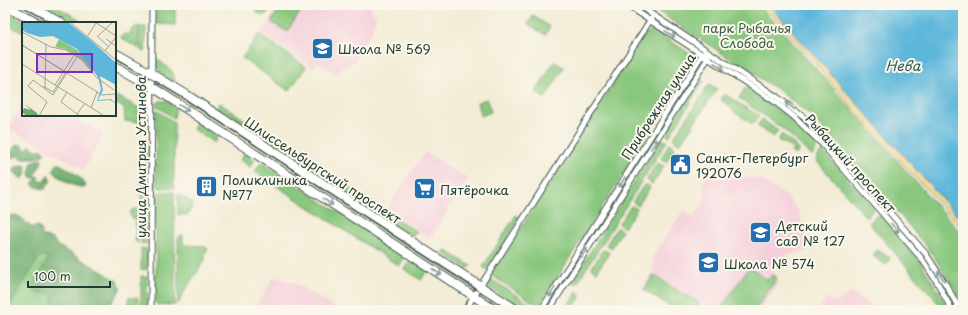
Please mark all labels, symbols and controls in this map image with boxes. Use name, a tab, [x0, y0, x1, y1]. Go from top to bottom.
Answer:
park label: парк Рыбачья Слобода	[703, 18, 791, 52]
inset map	[22, 22, 116, 116]
one-way arrow	[664, 30, 675, 38]
school or university icon: Школа № 569	[309, 35, 335, 61]
place label: Школа № 569	[338, 39, 431, 58]
street label: Прибрежная улица	[616, 48, 700, 163]
water label: Нева	[886, 55, 922, 76]
one-way arrow	[713, 62, 725, 70]
street label: улица Дмитрия Устинова	[131, 75, 150, 238]
one-way arrow	[784, 102, 795, 110]
one-way arrow	[178, 104, 190, 112]
street label: Рыбацкий проспект	[801, 109, 901, 217]
street label: Шлиссельбургский проспект	[241, 112, 406, 228]
one-way arrow	[650, 138, 658, 149]
place label: Санкт-Петербург 192076	[696, 148, 808, 182]
public building icon: Санкт-Петербург 192076	[667, 151, 693, 177]
place label: Поликлиника №77	[222, 170, 308, 204]
building icon: Поликлиника №77	[193, 173, 219, 199]
supermarket icon: Пятёрочка	[411, 176, 437, 202]
one-way arrow	[617, 176, 625, 188]
place label: Пятёрочка	[440, 180, 510, 199]
one-way arrow	[322, 198, 334, 206]
place label: Детский сад № 127	[775, 216, 845, 250]
school or university icon: Детский сад № 127	[747, 219, 773, 245]
one-way arrow	[890, 223, 899, 233]
one-way arrow	[581, 247, 589, 259]
school or university icon: Школа № 574	[695, 250, 721, 276]
place label: Школа № 574	[724, 254, 815, 273]
scale bar	[28, 263, 110, 289]
text: 100 m	[34, 267, 71, 285]
one-way arrow	[431, 268, 442, 276]
one-way arrow	[936, 270, 944, 282]
one-way arrow	[548, 286, 556, 297]

